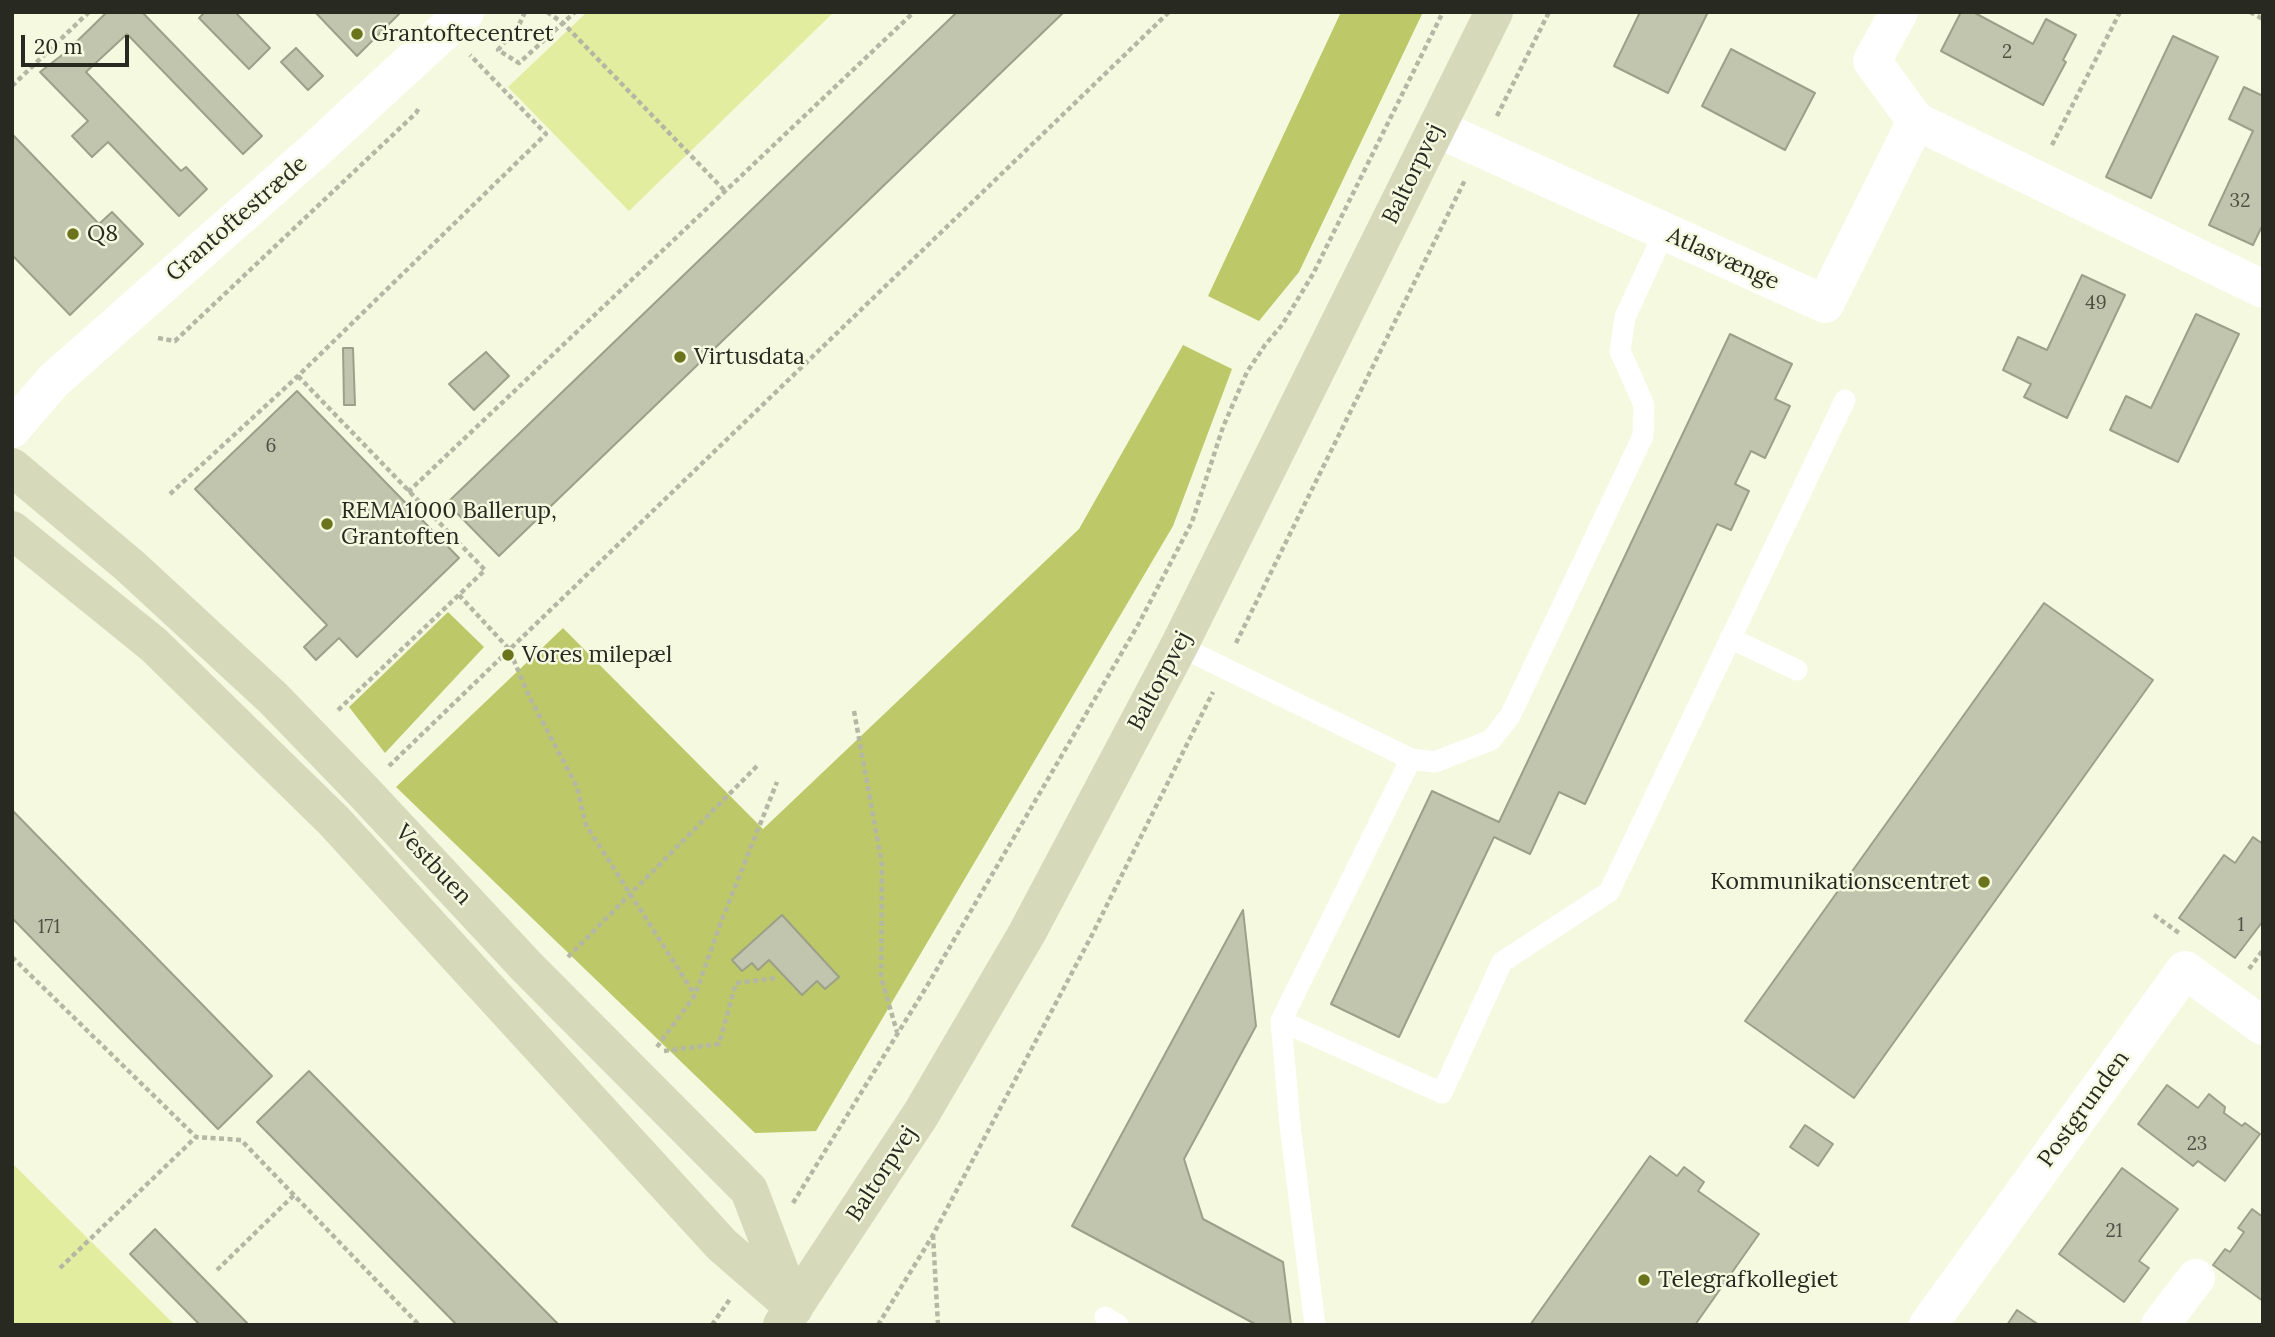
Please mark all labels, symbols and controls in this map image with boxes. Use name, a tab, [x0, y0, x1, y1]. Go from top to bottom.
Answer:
place label: Grantoftecentret	[371, 20, 554, 48]
scale bar	[24, 21, 133, 65]
marker: Grantoftecentret	[349, 26, 365, 42]
text: 20 m	[34, 33, 83, 60]
house number: 2	[2002, 42, 2012, 64]
street label: Baltorpvej	[1377, 119, 1449, 229]
street label: Grantoftestræde	[161, 150, 313, 288]
house number: 32	[2230, 191, 2250, 213]
place label: Q8	[87, 220, 118, 248]
street label: Atlasvænge	[1662, 222, 1784, 296]
marker: Q8	[65, 226, 81, 242]
house number: 49	[2085, 293, 2107, 315]
place label: Virtusdata	[694, 343, 805, 371]
marker: Virtusdata	[672, 349, 688, 365]
house number: 6	[266, 436, 276, 458]
place label: REMA1000 Ballerup, Grantoften	[341, 497, 557, 551]
marker: REMA1000 Ballerup, Grantoften	[319, 516, 335, 532]
street label: Baltorpvej	[1122, 627, 1198, 735]
place label: Vores milepæl	[522, 641, 672, 669]
marker: Vores milepæl	[500, 647, 516, 663]
street label: Vestbuen	[389, 819, 477, 911]
place label: Kommunikationscentret	[1710, 868, 1970, 896]
marker: Kommunikationscentret	[1976, 874, 1992, 890]
house number: 1	[2238, 915, 2244, 937]
house number: 171	[38, 917, 60, 939]
street label: Postgrunden	[2032, 1045, 2136, 1173]
street label: Baltorpvej	[841, 1121, 923, 1227]
house number: 23	[2187, 1134, 2207, 1156]
house number: 21	[2105, 1221, 2123, 1243]
place label: Telegrafkollegiet	[1658, 1266, 1838, 1294]
marker: Telegrafkollegiet	[1636, 1272, 1652, 1288]

